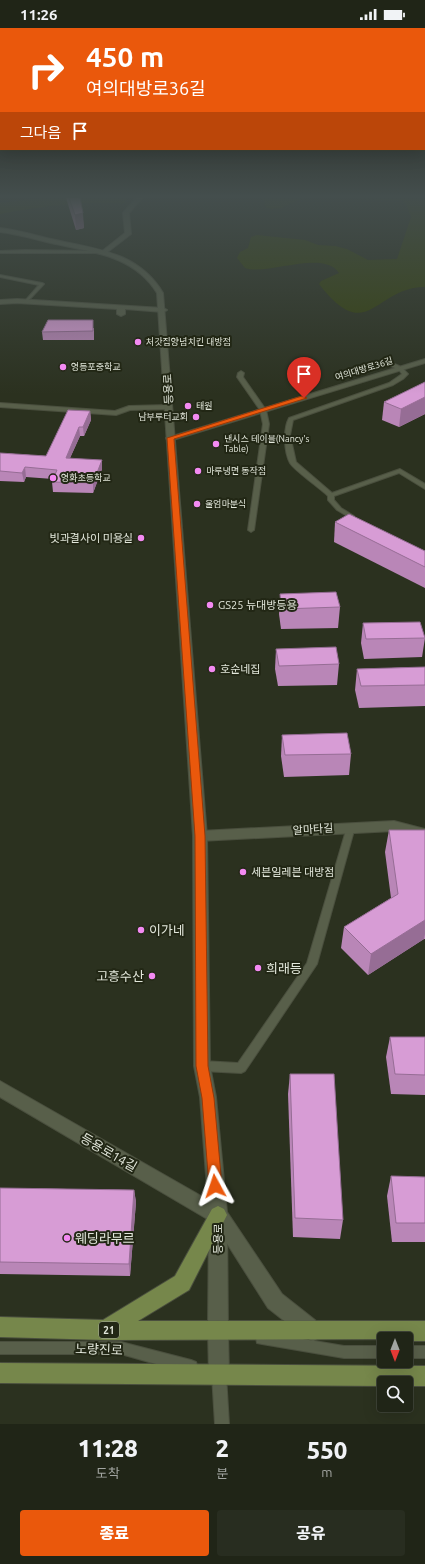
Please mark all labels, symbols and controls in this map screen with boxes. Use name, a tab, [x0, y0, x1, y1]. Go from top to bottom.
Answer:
text: 11:26	[20, 6, 58, 23]
text: 450 m	[86, 41, 164, 72]
icon: right	[20, 44, 72, 96]
text: 여의대방로36길	[86, 78, 206, 98]
icon: arrive	[69, 120, 91, 142]
text: 그다음	[20, 124, 61, 141]
marker: 처갓집양념치킨 대방점	[133, 337, 143, 347]
place label: 처갓집양념치킨 대방점	[146, 337, 231, 347]
street label: 여의대방로36길	[334, 355, 394, 383]
pin	[287, 357, 321, 398]
place label: 영등포중학교	[71, 361, 121, 372]
marker: 영등포중학교	[58, 362, 68, 372]
icon: arrive	[293, 363, 315, 385]
street label: 등용로	[161, 374, 175, 404]
marker: 태원	[183, 401, 193, 411]
place label: 태원	[196, 401, 213, 411]
place label: 남부루터교회	[138, 412, 188, 422]
marker: 남부루터교회	[191, 412, 201, 422]
place label: 낸시스 테이블(Nancy's Table)	[224, 434, 310, 454]
marker: 낸시스 테이블(Nancy's Table)	[211, 439, 221, 449]
marker: 마루냉면 동작점	[193, 466, 203, 476]
place label: 마루냉면 동작점	[206, 466, 266, 476]
place label: 영화초등학교	[61, 472, 111, 483]
marker: 영화초등학교	[48, 473, 58, 483]
marker: 울엄마분식	[192, 499, 202, 509]
place label: 울엄마분식	[205, 499, 246, 509]
place label: 빗과결사이 미용실	[50, 532, 133, 544]
marker: 빗과결사이 미용실	[136, 533, 146, 543]
place label: GS25 뉴대방등용	[218, 599, 297, 611]
marker: GS25 뉴대방등용	[205, 600, 215, 610]
place label: 호순네집	[220, 663, 260, 675]
marker: 호순네집	[207, 664, 217, 674]
street label: 알마타길	[292, 822, 334, 836]
place label: 세븐일레븐 대방점	[251, 866, 334, 878]
marker: 세븐일레븐 대방점	[238, 867, 248, 877]
place label: 이가네	[149, 923, 185, 937]
marker: 이가네	[136, 925, 146, 935]
place label: 희래등	[266, 961, 302, 975]
marker: 희래등	[253, 963, 263, 973]
place label: 고흥수산	[96, 969, 144, 983]
marker: 고흥수산	[147, 971, 157, 981]
street label: 등용로14길	[78, 1130, 140, 1174]
position arrow	[194, 1165, 236, 1207]
street label: 등용로	[212, 1224, 224, 1254]
place label: 웨딩라무르	[75, 1231, 135, 1245]
marker: 웨딩라무르	[62, 1233, 72, 1243]
road number: 21	[99, 1322, 119, 1338]
north arrow	[377, 1332, 413, 1368]
map controls	[377, 1332, 413, 1412]
street label: 노량진로	[75, 1341, 123, 1357]
button: search	[377, 1376, 413, 1412]
text: 11:28	[78, 1435, 138, 1462]
text: 2	[215, 1435, 229, 1462]
text: 550	[307, 1437, 347, 1464]
text: m	[321, 1465, 333, 1479]
text: 도착	[96, 1466, 120, 1480]
text: 분	[216, 1466, 228, 1480]
button: 종료	[20, 1510, 209, 1556]
button: 공유	[217, 1510, 405, 1556]

